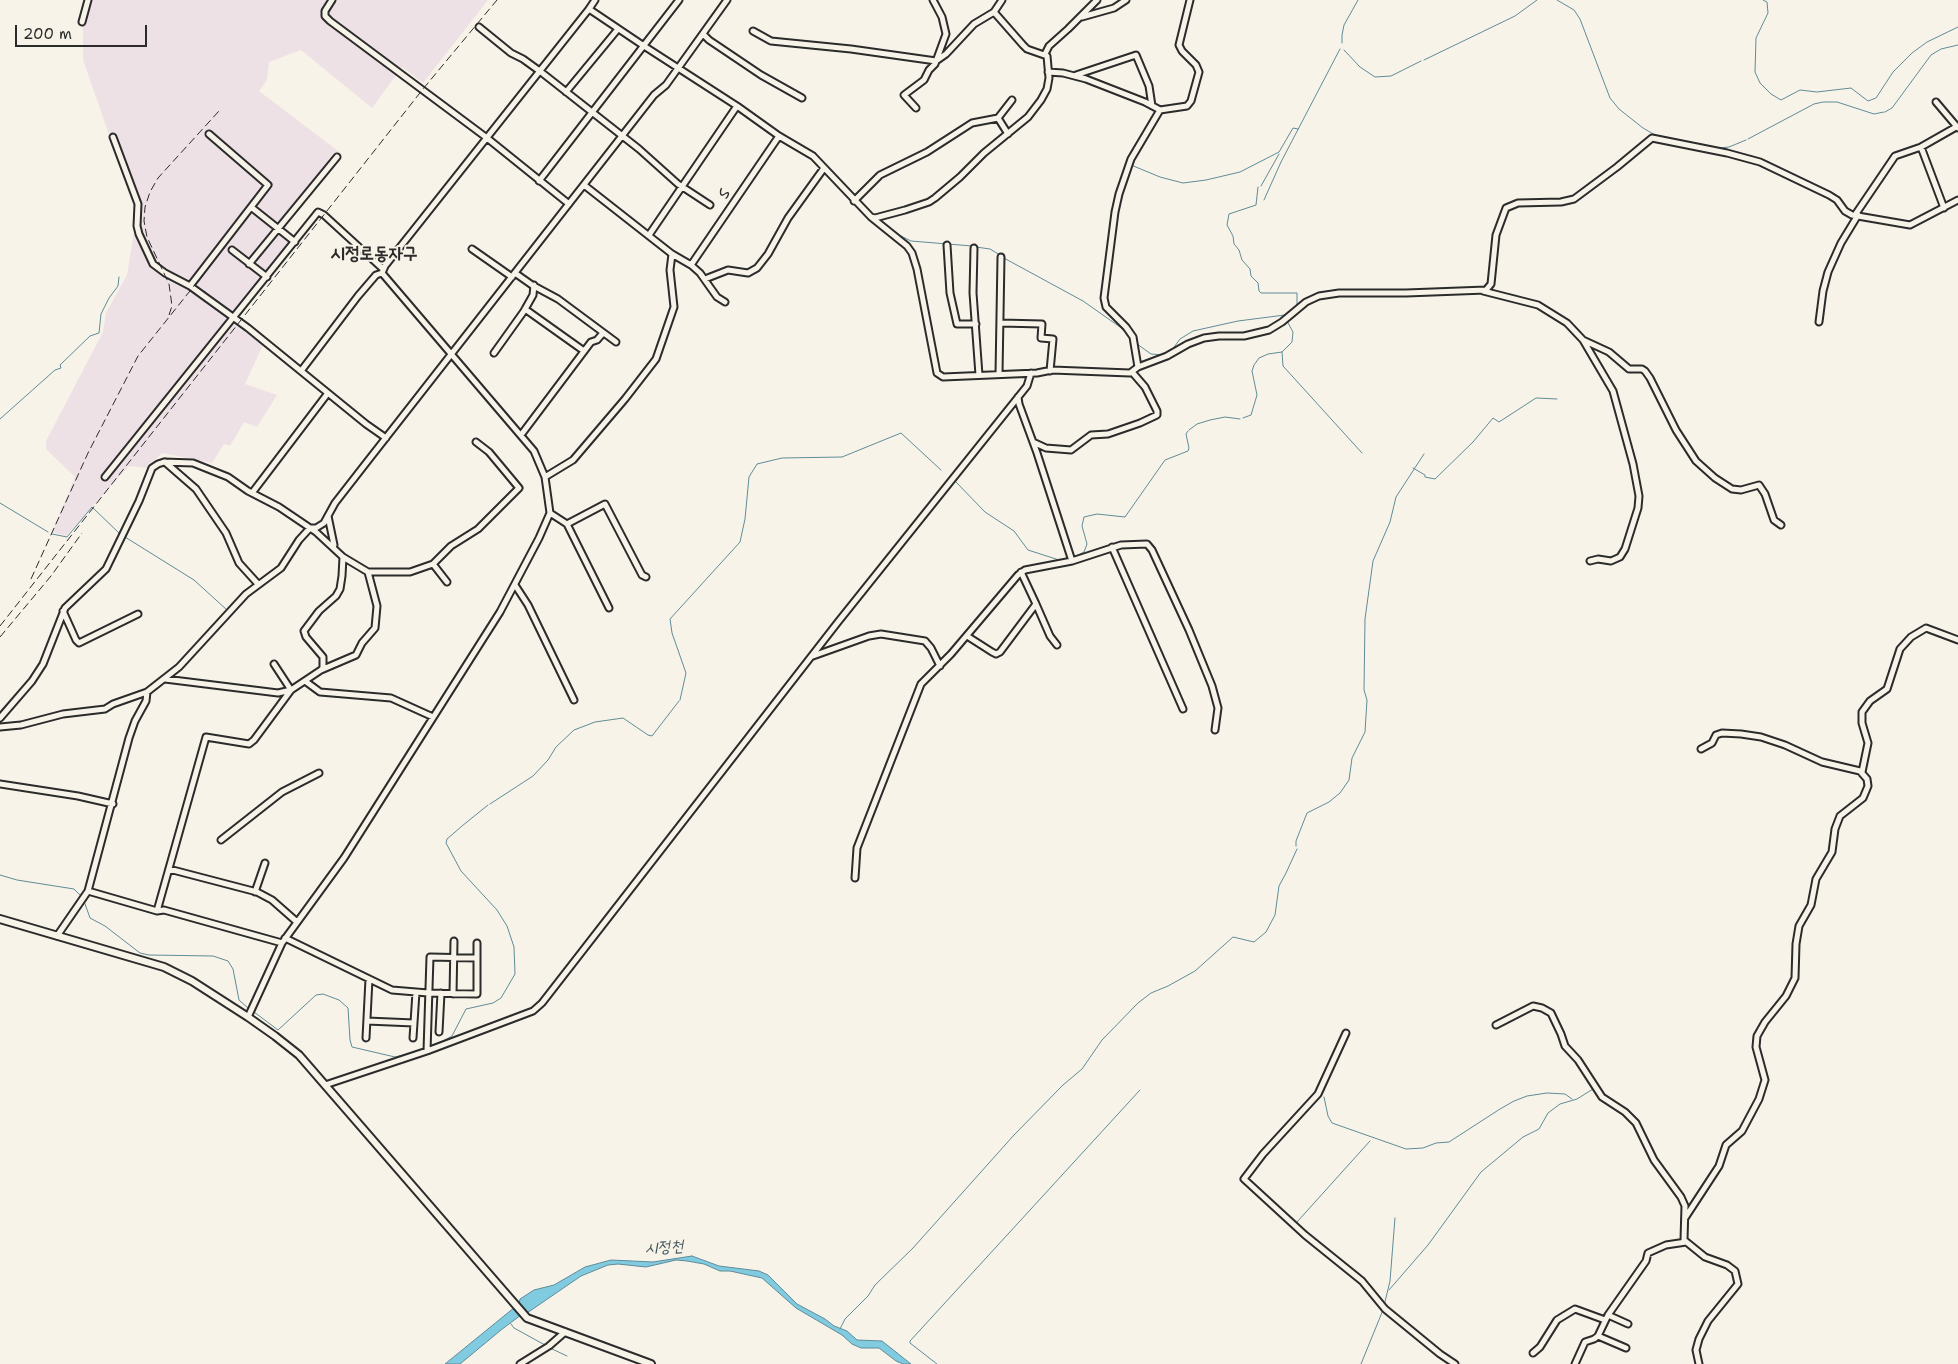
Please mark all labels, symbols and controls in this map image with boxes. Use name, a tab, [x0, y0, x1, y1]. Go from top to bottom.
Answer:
scale bar	[18, 15, 150, 47]
text: 200 m	[23, 24, 72, 44]
street label: S	[715, 186, 735, 202]
district label: 시정로동자구	[331, 243, 417, 265]
water label: 시정천	[644, 1237, 684, 1259]

